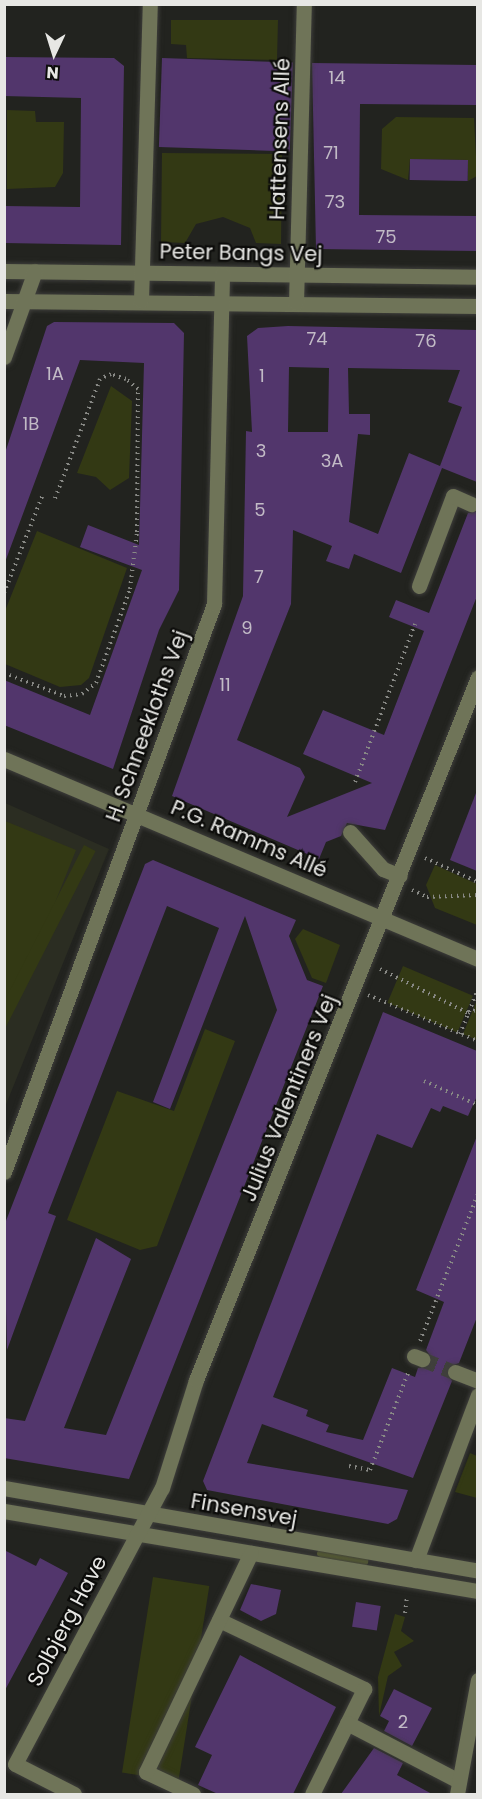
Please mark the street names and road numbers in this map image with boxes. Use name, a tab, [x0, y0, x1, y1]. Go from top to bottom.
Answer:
street label: Hattensens Allé	[265, 58, 295, 220]
street label: Peter Bangs Vej	[159, 239, 323, 267]
street label: H. Schneekloths Vej	[101, 627, 193, 825]
street label: P.G. Ramms Allé	[167, 795, 331, 883]
street label: Julius Valentiners Vej	[236, 991, 342, 1205]
street label: Finsensvej	[189, 1488, 299, 1532]
street label: Solbjerg Have	[22, 1551, 112, 1691]

